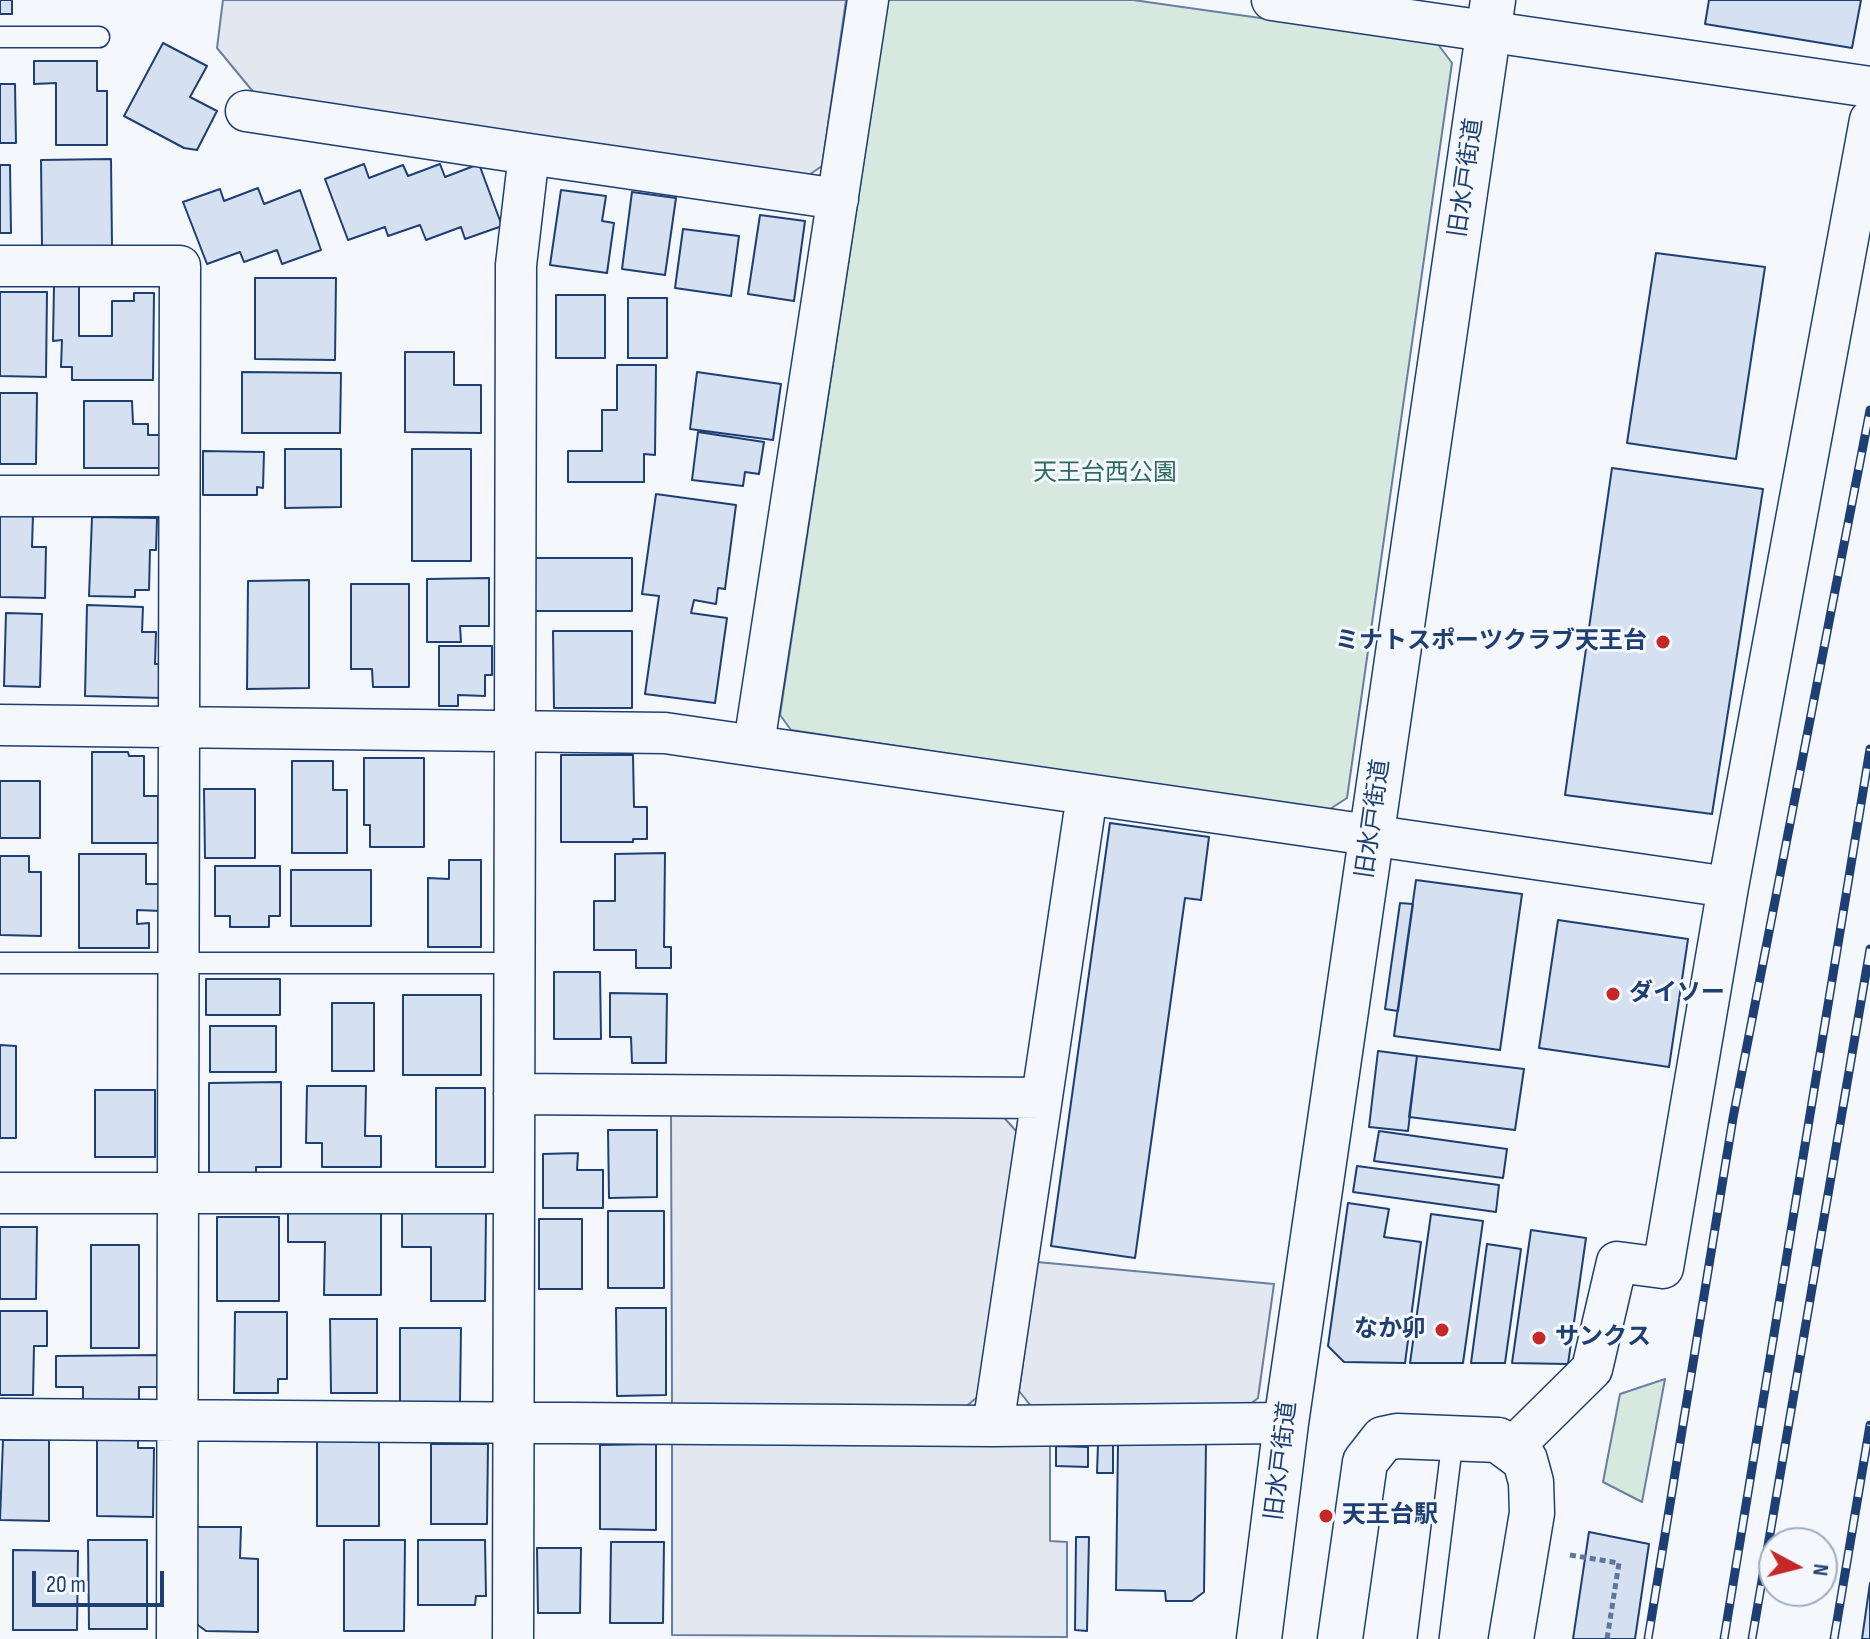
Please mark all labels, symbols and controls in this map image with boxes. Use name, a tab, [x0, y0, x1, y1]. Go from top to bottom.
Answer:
street label: 旧水戸街道	[1444, 117, 1490, 239]
park label: 天王台西公園	[1033, 460, 1177, 488]
place label: ミナトスポーツクラブ天王台	[1335, 628, 1647, 656]
marker: ミナトスポーツクラブ天王台	[1654, 633, 1672, 651]
street label: 旧水戸街道	[1351, 758, 1397, 880]
place label: ダイソー	[1629, 980, 1725, 1008]
marker: ダイソー	[1604, 985, 1622, 1003]
place label: なか卯	[1354, 1316, 1426, 1344]
marker: なか卯	[1433, 1321, 1451, 1339]
place label: サンクス	[1555, 1324, 1651, 1352]
marker: サンクス	[1530, 1329, 1548, 1347]
street label: 旧水戸街道	[1260, 1400, 1304, 1522]
place label: 天王台駅	[1342, 1502, 1438, 1530]
marker: 天王台駅	[1317, 1507, 1335, 1525]
north arrow	[1758, 1527, 1838, 1607]
scale bar	[36, 1555, 168, 1605]
text: N	[1806, 1562, 1834, 1577]
text: 20 m	[46, 1570, 86, 1599]

